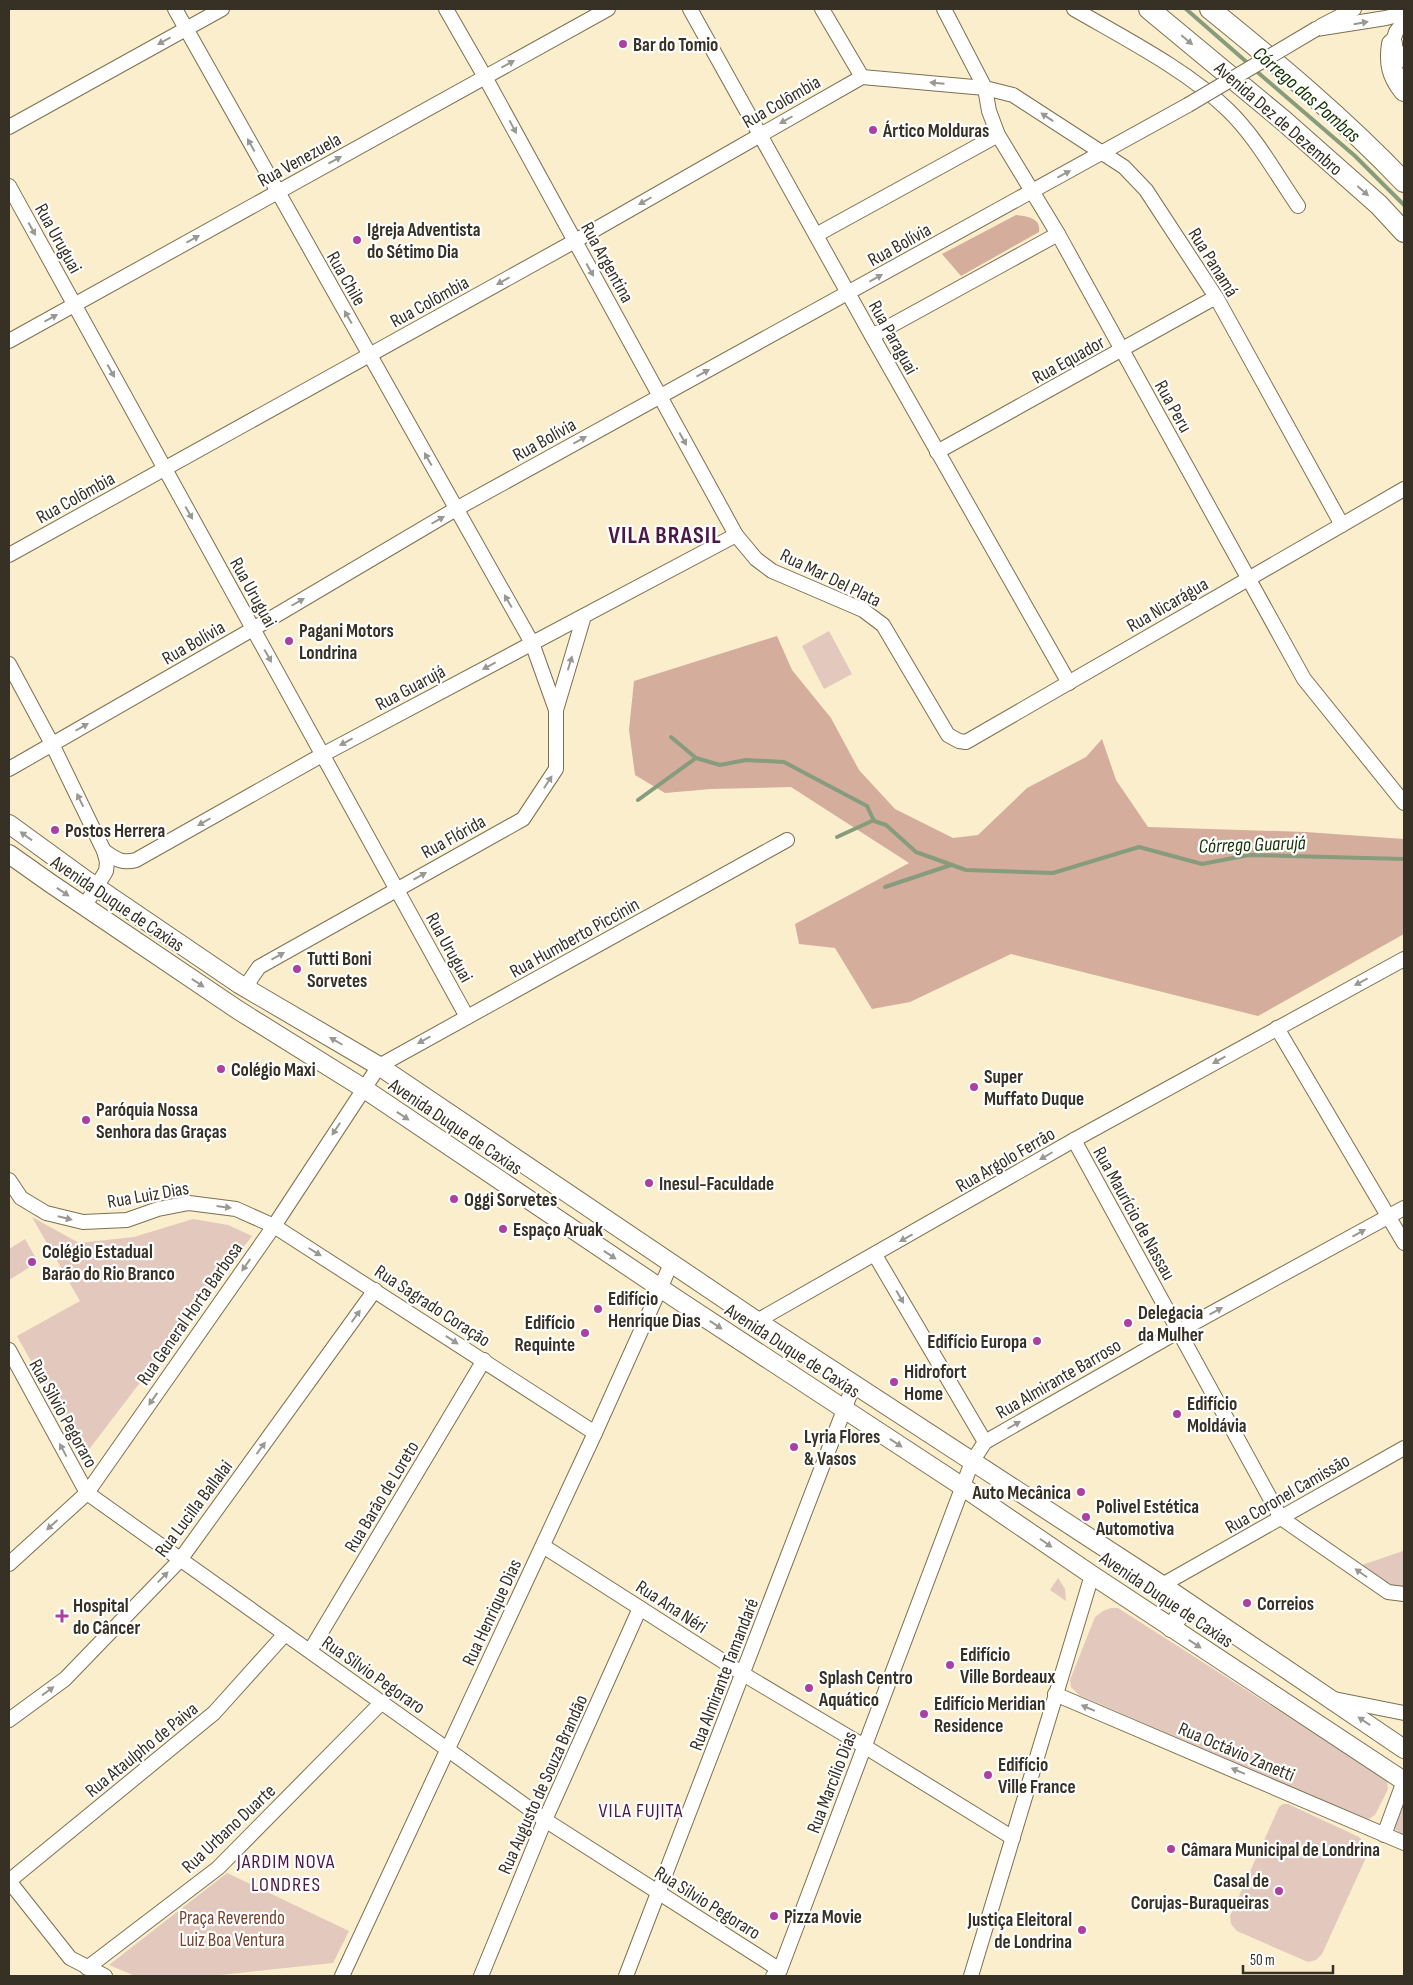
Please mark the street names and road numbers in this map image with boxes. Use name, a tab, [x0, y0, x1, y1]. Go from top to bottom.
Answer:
street label: Avenida Dez de Dezembro	[1208, 57, 1347, 181]
street label: Rua Colômbia	[739, 71, 825, 134]
street label: Rua Venezuela	[254, 128, 345, 193]
street label: Rua Uruguai	[29, 200, 86, 278]
street label: Rua Argentina	[575, 218, 638, 307]
street label: Rua Bolívia	[864, 219, 935, 272]
street label: Rua Panamá	[1183, 224, 1243, 302]
street label: Rua Chile	[321, 247, 370, 310]
street label: Rua Colômbia	[386, 271, 473, 333]
street label: Rua Paraguai	[863, 297, 922, 379]
street label: Rua Equador	[1029, 331, 1109, 390]
street label: Rua Peru	[1149, 377, 1196, 437]
street label: Rua Bolívia	[509, 414, 580, 467]
street label: Rua Colômbia	[32, 467, 119, 529]
street label: Rua Mar Del Plata	[776, 544, 885, 613]
street label: Rua Uruguai	[224, 554, 281, 632]
street label: Rua Nicarágua	[1123, 573, 1213, 638]
street label: Rua Bolívia	[158, 616, 229, 670]
street label: Rua Guarujá	[372, 660, 450, 716]
street label: Rua Flórida	[418, 810, 490, 864]
street label: Avenida Duque de Caxias	[45, 851, 188, 958]
street label: Rua Humberto Piccinin	[506, 893, 644, 983]
street label: Rua Uruguai	[420, 909, 477, 987]
street label: Avenida Duque de Caxias	[383, 1074, 526, 1181]
street label: Rua Argolo Ferrão	[952, 1123, 1059, 1198]
street label: Rua Maurício de Nassau	[1088, 1143, 1180, 1284]
street label: Rua Luiz Dias	[106, 1177, 191, 1214]
street label: Rua General Horta Barbosa	[132, 1238, 248, 1390]
street label: Rua Sagrado Coração	[370, 1260, 494, 1352]
street label: Avenida Duque de Caxias	[720, 1299, 864, 1403]
street label: Rua Almirante Barroso	[992, 1334, 1125, 1424]
street label: Rua Silvio Pegoraro	[23, 1355, 102, 1472]
street label: Rua Barão de Loreto	[340, 1437, 425, 1557]
street label: Rua Coronel Camissão	[1221, 1449, 1354, 1539]
street label: Rua Lucilla Ballalai	[150, 1456, 238, 1562]
street label: Avenida Duque de Caxias	[1094, 1547, 1237, 1654]
street label: Rua Henrique Dias	[458, 1556, 527, 1670]
street label: Rua Ana Néri	[631, 1576, 711, 1639]
street label: Rua Almirante Tamandaré	[685, 1595, 764, 1754]
street label: Rua Silvio Pegoraro	[317, 1631, 429, 1719]
street label: Rua Augusto de Souza Brandão	[493, 1691, 593, 1878]
street label: Rua Ataulpho de Paiva	[81, 1698, 203, 1803]
street label: Rua Octávio Zanetti	[1175, 1717, 1298, 1787]
street label: Rua Marcílio Dias	[802, 1728, 862, 1837]
street label: Rua Urbano Duarte	[177, 1780, 281, 1878]
street label: Rua Silvio Pegoraro	[650, 1862, 764, 1945]

